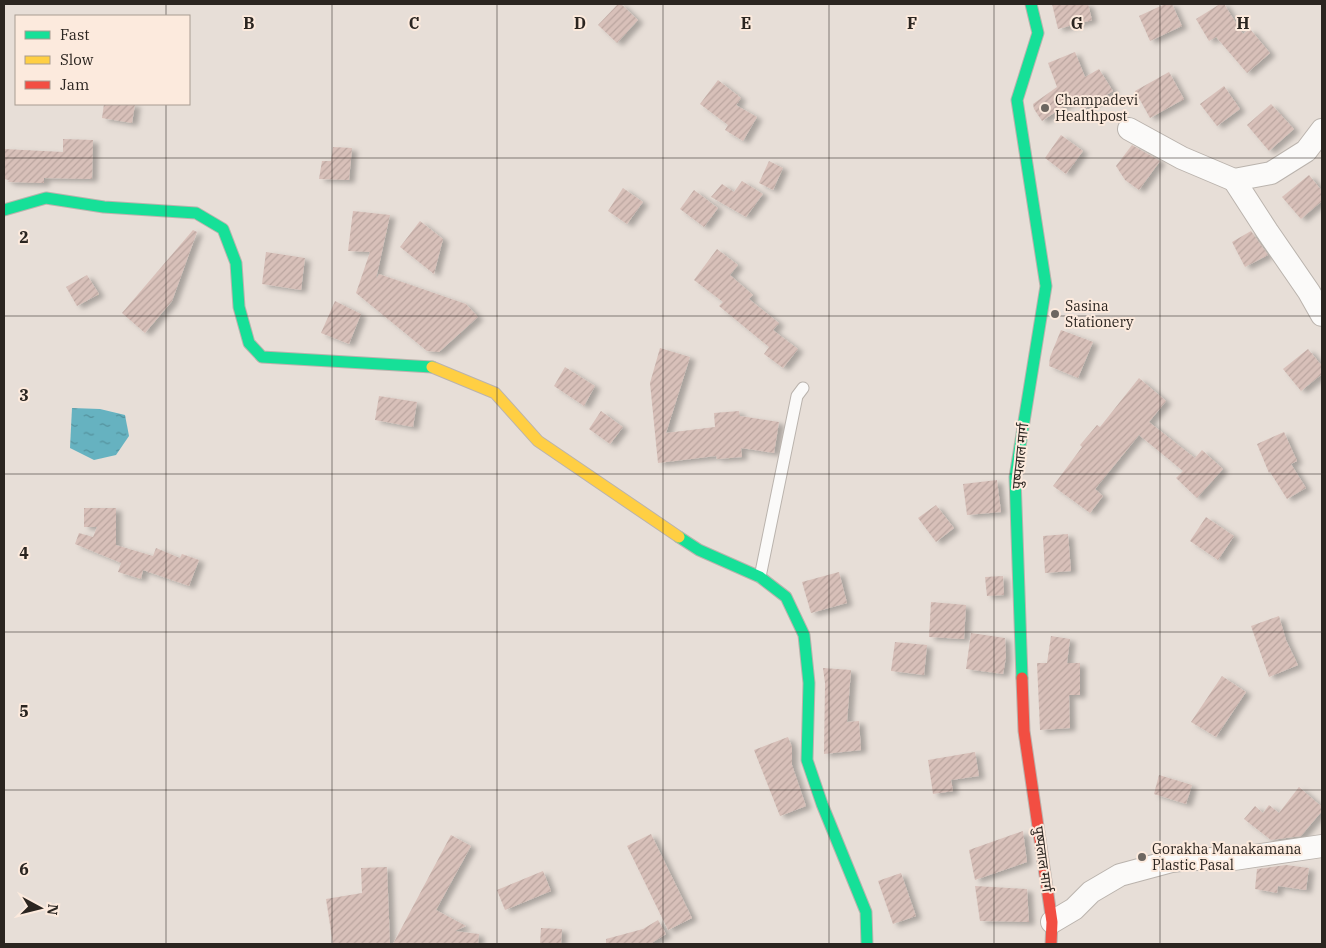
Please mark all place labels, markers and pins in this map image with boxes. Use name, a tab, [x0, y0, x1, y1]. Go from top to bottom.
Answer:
place label: Champadevi Healthpost	[1055, 91, 1138, 125]
marker: Champadevi Healthpost	[1039, 102, 1051, 114]
place label: Sasina Stationery	[1065, 297, 1134, 331]
marker: Sasina Stationery	[1049, 308, 1061, 320]
place label: Gorakha Manakamana Plastic Pasal	[1152, 840, 1302, 874]
marker: Gorakha Manakamana Plastic Pasal	[1136, 851, 1148, 863]

